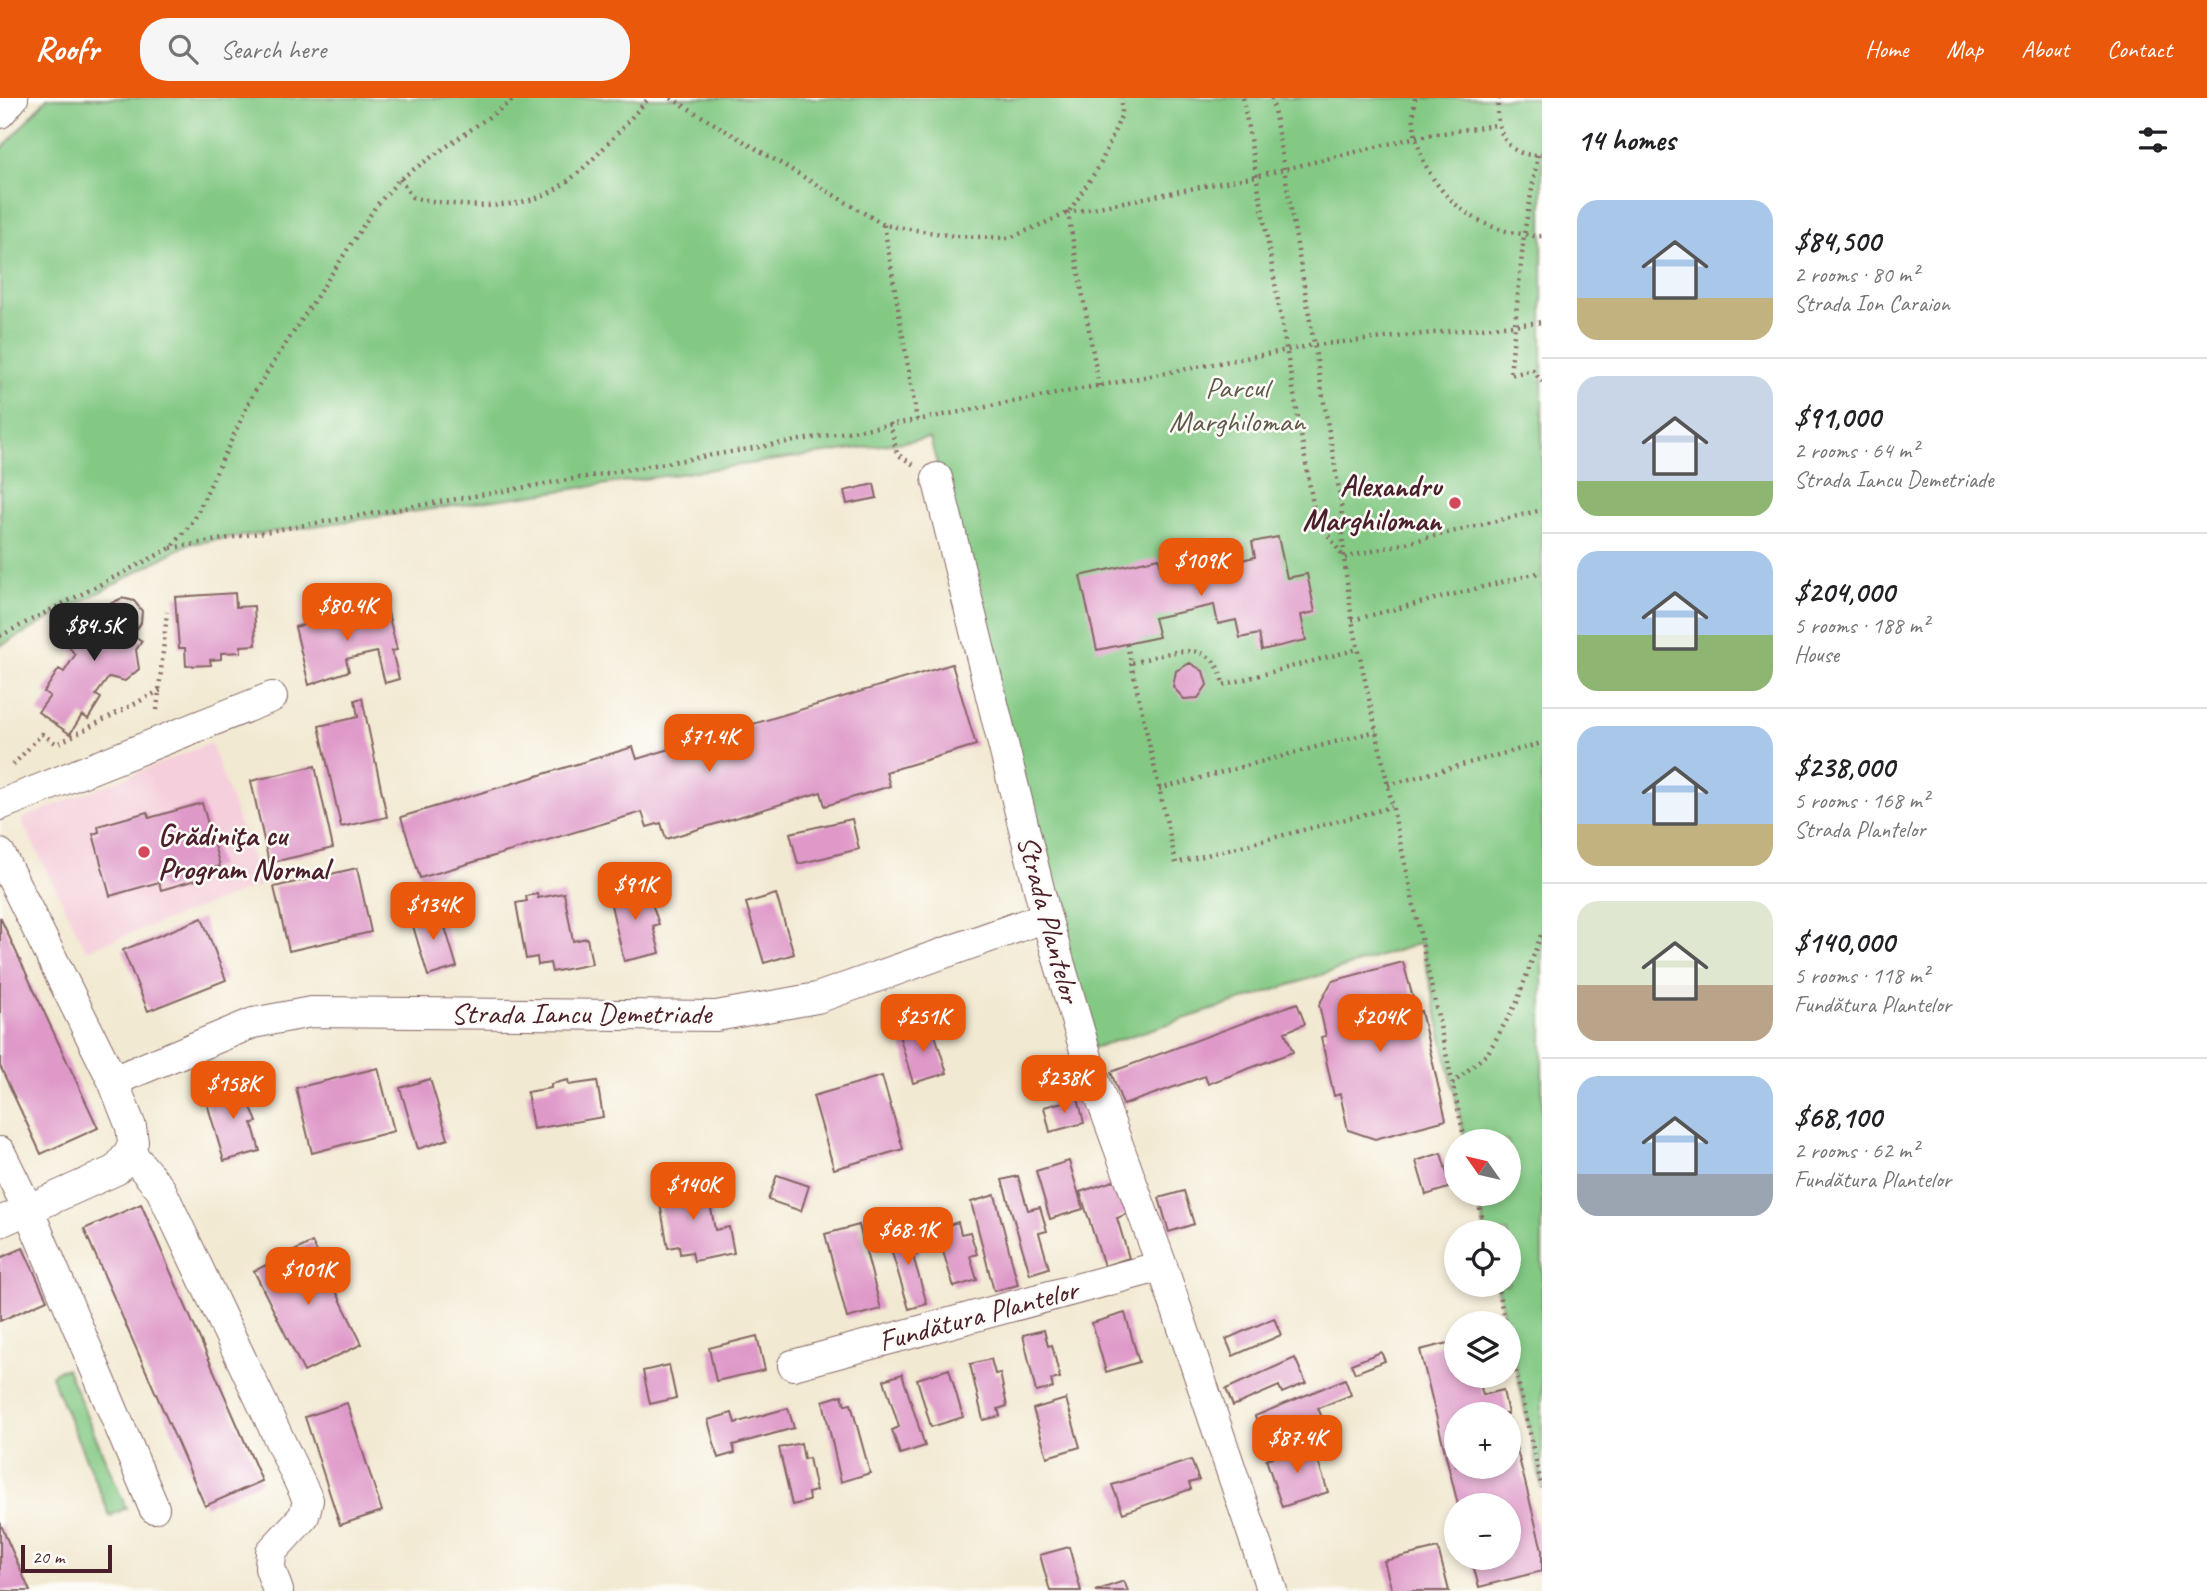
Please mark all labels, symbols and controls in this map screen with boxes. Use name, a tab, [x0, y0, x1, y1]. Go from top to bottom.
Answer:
search box	[140, 18, 630, 81]
text: Roofr	[35, 28, 98, 70]
icon: search	[164, 30, 202, 68]
text: Search here	[220, 33, 326, 66]
text: Home	[1865, 34, 1908, 64]
text: Map	[1946, 34, 1983, 64]
text: About	[2021, 34, 2069, 64]
text: Contact	[2107, 34, 2172, 64]
text: 14 homes	[1577, 121, 1675, 159]
icon: filters	[2134, 121, 2172, 159]
text: $84,500	[1794, 222, 1880, 260]
icon: home	[1633, 228, 1717, 312]
text: 2 rooms · 80 m²	[1794, 260, 1918, 289]
text: Strada Ion Caraion	[1794, 289, 1950, 318]
park label: Parcul Marghiloman	[1169, 368, 1307, 440]
text: $91,000	[1794, 398, 1881, 436]
icon: home	[1633, 404, 1717, 488]
text: 2 rooms · 64 m²	[1794, 436, 1918, 465]
text: Strada Iancu Demetriade	[1794, 465, 1994, 494]
place label: Alexandru Marghiloman	[1303, 467, 1444, 539]
marker: Alexandru Marghiloman	[1447, 495, 1463, 511]
pin: $109K	[1152, 538, 1250, 598]
text: $109K	[1175, 546, 1227, 575]
text: $204,000	[1794, 573, 1894, 611]
icon: home	[1633, 579, 1717, 663]
pin: $80.4K	[290, 584, 404, 643]
text: $80.4K	[318, 591, 376, 620]
pin: $84.5K	[37, 603, 151, 663]
text: $84.5K	[65, 611, 123, 640]
text: 5 rooms · 188 m²	[1794, 611, 1929, 640]
text: House	[1794, 640, 1839, 669]
pin: $71.4K	[652, 714, 766, 774]
text: $71.4K	[680, 722, 738, 751]
text: $238,000	[1794, 748, 1894, 786]
icon: home	[1633, 754, 1717, 838]
text: 5 rooms · 168 m²	[1794, 786, 1929, 815]
text: Strada Plantelor	[1794, 815, 1926, 844]
place label: Grădiniţa cu Program Normal	[158, 816, 334, 888]
street label: Strada Plantelor	[1008, 831, 1090, 1009]
marker: Grădiniţa cu Program Normal	[136, 844, 152, 860]
pin: $91K	[594, 862, 676, 922]
text: $91K	[614, 870, 656, 899]
pin: $134K	[384, 882, 482, 942]
text: $134K	[406, 890, 460, 919]
text: $140,000	[1794, 923, 1894, 961]
icon: home	[1633, 929, 1717, 1013]
text: 5 rooms · 118 m²	[1794, 961, 1929, 990]
text: Fundătura Plantelor	[1794, 990, 1951, 1019]
street label: Strada Iancu Demetriade	[451, 994, 713, 1032]
pin: $251K	[874, 995, 972, 1054]
pin: $204K	[1331, 995, 1429, 1054]
text: $251K	[897, 1002, 949, 1031]
text: $204K	[1353, 1002, 1407, 1031]
pin: $238K	[1015, 1056, 1113, 1115]
pin: $158K	[184, 1062, 282, 1121]
text: $238K	[1037, 1063, 1091, 1092]
text: $158K	[207, 1069, 259, 1098]
text: $68,100	[1794, 1098, 1882, 1136]
icon: home	[1633, 1104, 1717, 1188]
north arrow	[1444, 1129, 1521, 1206]
map controls	[1444, 1129, 1521, 1570]
text: 2 rooms · 62 m²	[1794, 1136, 1918, 1165]
pin: $140K	[644, 1162, 742, 1222]
text: Fundătura Plantelor	[1794, 1165, 1951, 1194]
text: $140K	[666, 1170, 720, 1199]
pin: $68.1K	[851, 1208, 965, 1267]
text: $68.1K	[879, 1215, 937, 1244]
button: locate	[1444, 1220, 1521, 1297]
pin: $101K	[259, 1248, 357, 1307]
text: $101K	[281, 1255, 335, 1284]
street label: Fundătura Plantelor	[874, 1269, 1085, 1360]
button: layers	[1444, 1311, 1521, 1388]
button: +	[1444, 1402, 1521, 1479]
pin: $87.4K	[1240, 1416, 1354, 1475]
text: $87.4K	[1268, 1423, 1326, 1452]
button: −	[1444, 1493, 1521, 1570]
scale bar	[21, 1542, 112, 1574]
text: 20 m	[32, 1545, 64, 1569]

